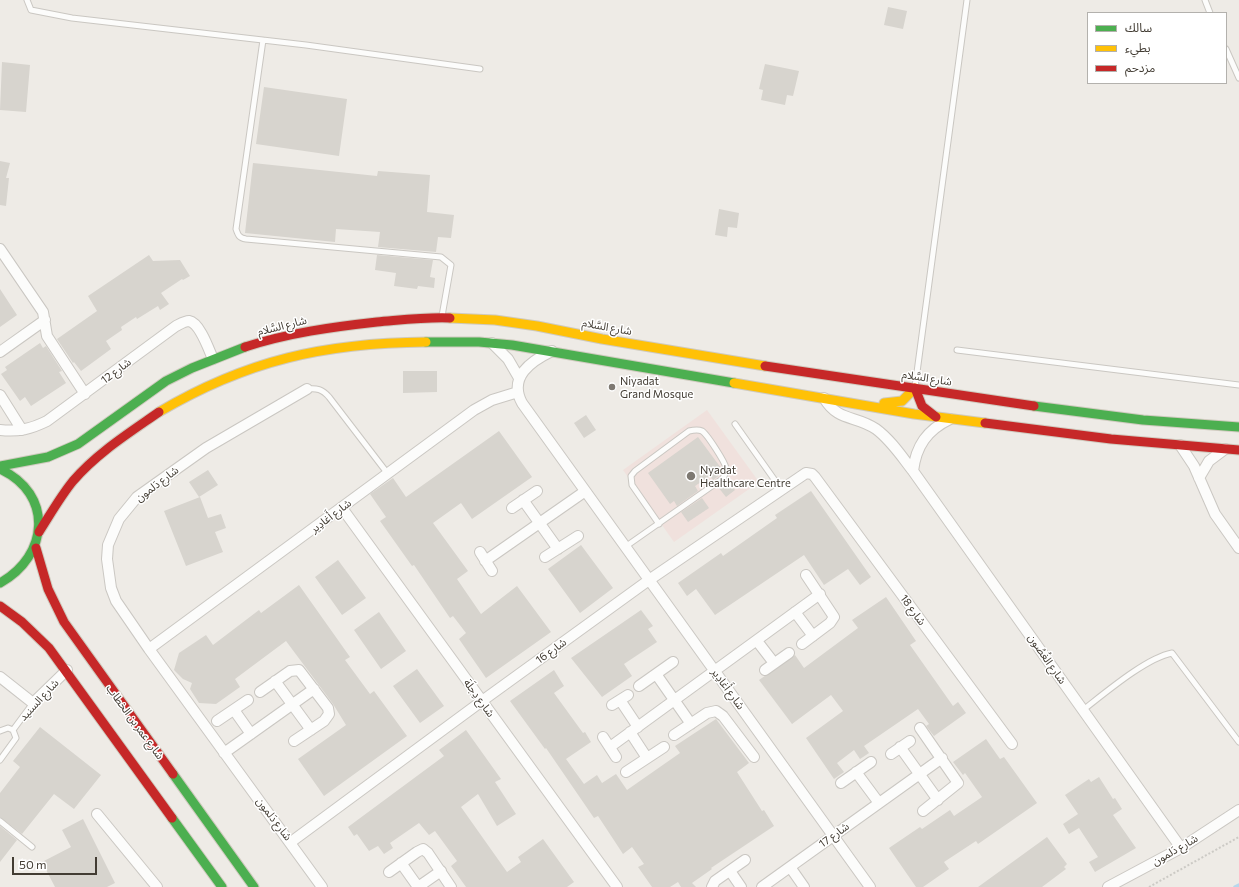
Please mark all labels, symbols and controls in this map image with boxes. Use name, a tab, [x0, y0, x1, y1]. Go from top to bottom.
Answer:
legend	[1087, 12, 1227, 84]
text: سالك	[1125, 20, 1152, 34]
text: بطيء	[1125, 40, 1151, 54]
text: مزدحم	[1125, 60, 1155, 74]
street label: شارع السَّلام	[256, 314, 308, 338]
street label: شارع السَّلام	[581, 316, 633, 338]
street label: شارع 12	[98, 355, 134, 387]
street label: شارع السَّلام	[901, 368, 953, 388]
place label: Niyadat Grand Mosque	[620, 374, 693, 400]
marker: Niyadat Grand Mosque	[607, 382, 617, 392]
street label: شارع دَلمون	[133, 463, 181, 505]
place label: Nyadat Healthcare Centre	[700, 463, 791, 489]
marker: Nyadat Healthcare Centre	[685, 470, 697, 482]
street label: شارع أَغادِير	[308, 496, 354, 536]
street label: شارع 18	[897, 592, 929, 628]
street label: شارع الغُصُون	[1025, 631, 1069, 687]
street label: شارع 16	[533, 635, 569, 667]
street label: شارع أَغادِير	[709, 666, 747, 712]
street label: شارع السنيد	[16, 676, 62, 724]
street label: شارع دِجلَة	[461, 676, 497, 720]
street label: شارع عمر بن الخطاب	[103, 682, 167, 762]
street label: شارع دَلمون	[253, 795, 295, 843]
street label: شارع 17	[816, 820, 852, 850]
street label: شارع دَلمون	[1150, 832, 1200, 868]
scale bar	[14, 849, 99, 875]
text: 50 m	[19, 857, 47, 871]

